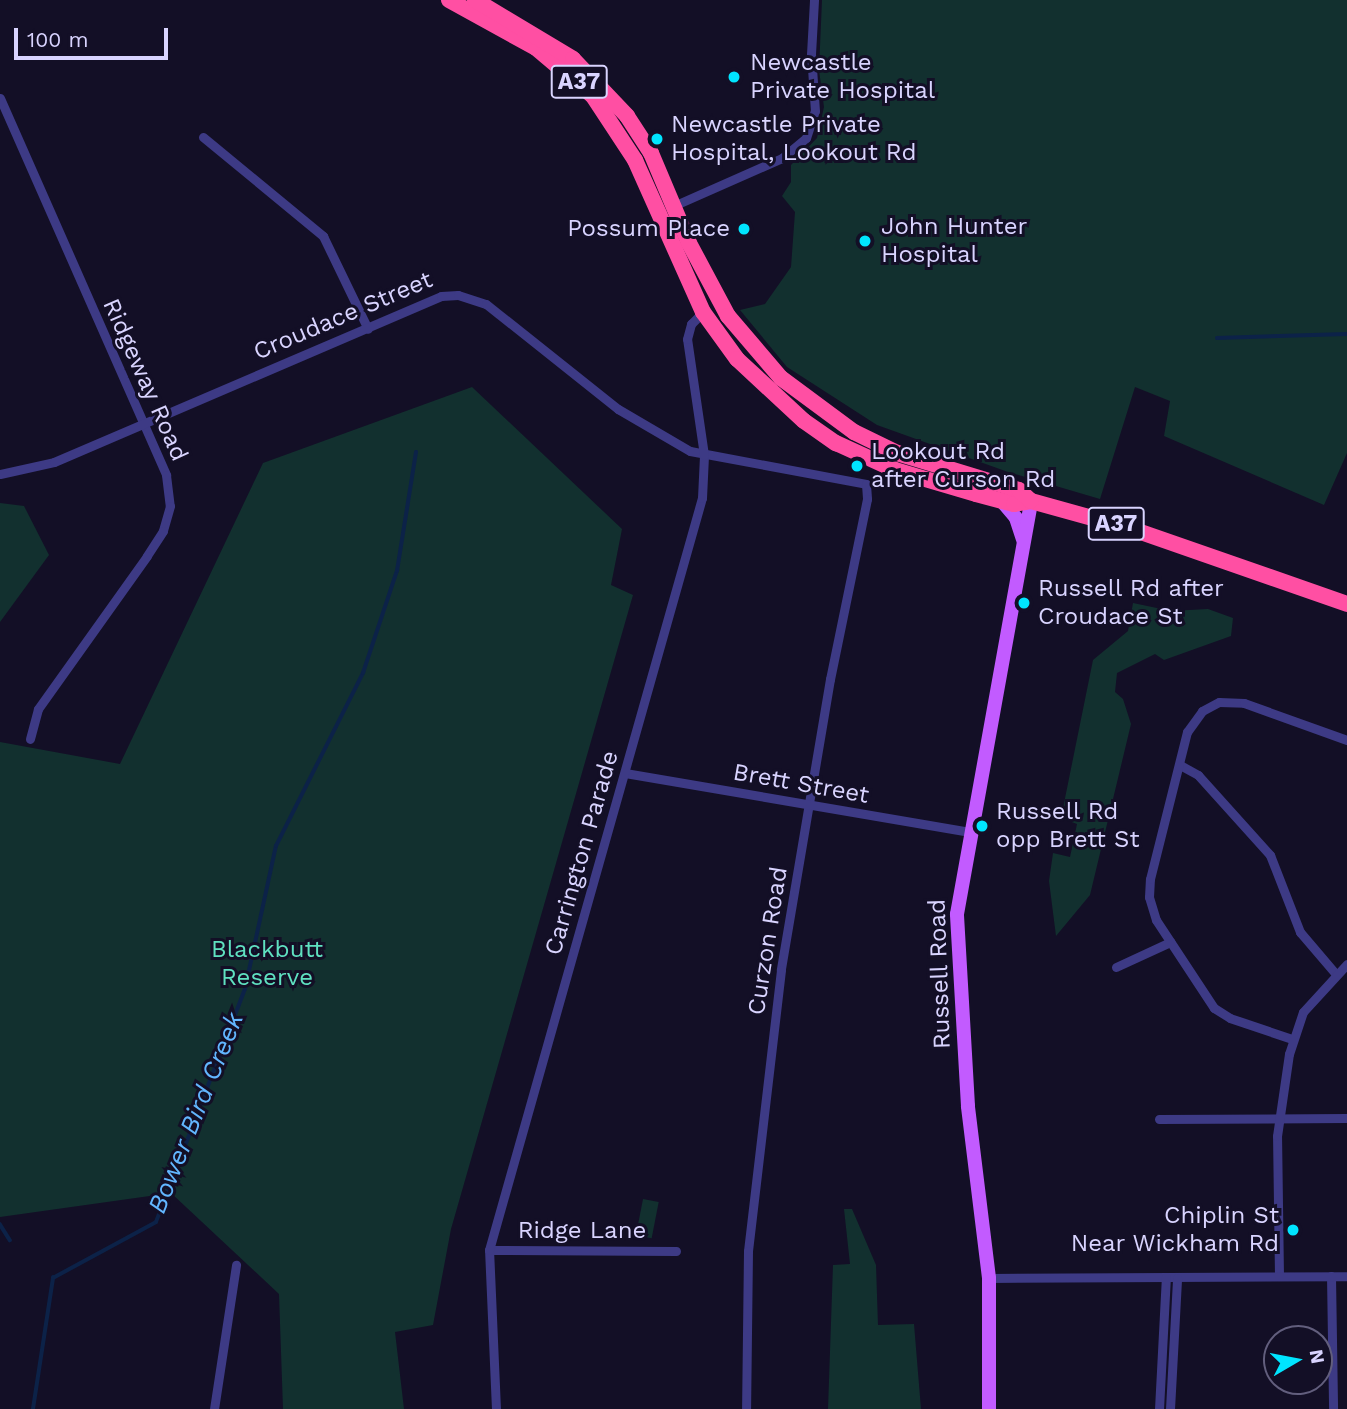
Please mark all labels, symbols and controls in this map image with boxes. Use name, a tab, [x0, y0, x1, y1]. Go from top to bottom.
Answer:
scale bar	[18, 14, 172, 58]
text: 100 m	[27, 27, 89, 52]
place label: Newcastle Private Hospital	[750, 49, 935, 105]
road number: A37	[549, 62, 609, 102]
marker: Newcastle Private Hospital	[724, 67, 744, 87]
place label: Newcastle Private Hospital, Lookout Rd	[671, 111, 916, 167]
marker: Newcastle Private Hospital, Lookout Rd	[649, 131, 665, 147]
place label: John Hunter Hospital	[881, 213, 1027, 269]
place label: Possum Place	[567, 215, 730, 243]
marker: Possum Place	[736, 221, 752, 237]
marker: John Hunter Hospital	[855, 231, 875, 251]
street label: Croudace Street	[249, 265, 437, 367]
street label: Ridgeway Road	[96, 294, 194, 466]
place label: Lookout Rd after Curson Rd	[871, 438, 1056, 494]
marker: Lookout Rd after Curson Rd	[849, 458, 865, 474]
road number: A37	[1086, 504, 1146, 544]
place label: Russell Rd after Croudace St	[1038, 575, 1225, 631]
marker: Russell Rd after Croudace St	[1016, 595, 1032, 611]
street label: Carrington Parade	[539, 747, 625, 959]
street label: Brett Street	[731, 758, 871, 810]
place label: Russell Rd opp Brett St	[996, 798, 1139, 854]
marker: Russell Rd opp Brett St	[974, 818, 990, 834]
street label: Curzon Road	[742, 865, 794, 1017]
street label: Russell Road	[923, 898, 957, 1050]
park label: Blackbutt Reserve	[211, 936, 323, 992]
water label: Bower Bird Creek	[141, 1008, 251, 1218]
place label: Chiplin St Near Wickham Rd	[1070, 1202, 1279, 1258]
street label: Ridge Lane	[518, 1217, 646, 1245]
marker: Chiplin St Near Wickham Rd	[1285, 1222, 1301, 1238]
north arrow	[1263, 1325, 1333, 1395]
text: N	[1305, 1348, 1330, 1366]

